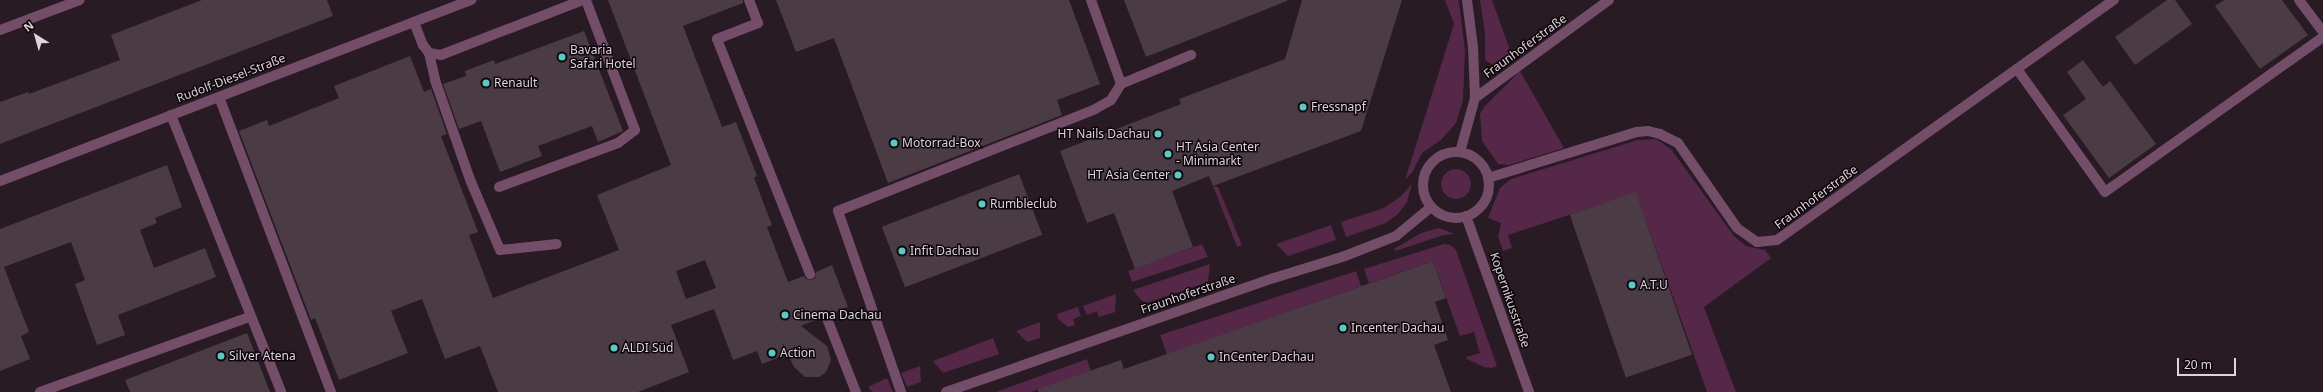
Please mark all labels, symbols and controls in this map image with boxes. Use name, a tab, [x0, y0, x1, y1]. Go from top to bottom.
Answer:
street label: Fraunhoferstraße	[1481, 11, 1569, 81]
north arrow	[16, 16, 56, 56]
text: N	[20, 17, 37, 35]
place label: Bavaria Safari Hotel	[570, 43, 636, 71]
street label: Rudolf-Diesel-Straße	[175, 51, 287, 105]
marker: Bavaria Safari Hotel	[557, 52, 567, 62]
place label: Renault	[494, 76, 537, 90]
marker: Renault	[481, 78, 491, 88]
place label: Fressnapf	[1311, 100, 1366, 114]
marker: Fressnapf	[1298, 102, 1308, 112]
place label: HT Nails Dachau	[1058, 127, 1150, 141]
marker: HT Nails Dachau	[1153, 129, 1163, 139]
place label: Motorrad-Box	[902, 136, 981, 150]
marker: Motorrad-Box	[889, 138, 899, 148]
place label: HT Asia Center - Minimarkt	[1176, 140, 1259, 168]
marker: HT Asia Center - Minimarkt	[1163, 149, 1173, 159]
street label: Fraunhoferstraße	[1772, 162, 1860, 232]
place label: HT Asia Center	[1087, 168, 1170, 182]
marker: HT Asia Center	[1173, 170, 1183, 180]
place label: Rumbleclub	[990, 197, 1057, 211]
marker: Rumbleclub	[977, 199, 987, 209]
place label: Infit Dachau	[910, 244, 979, 258]
marker: Infit Dachau	[897, 246, 907, 256]
street label: Kopernikusstraße	[1487, 251, 1533, 349]
street label: Fraunhoferstraße	[1139, 271, 1237, 317]
place label: A.T.U	[1640, 278, 1668, 292]
marker: A.T.U	[1627, 280, 1637, 290]
place label: Cinema Dachau	[793, 308, 882, 322]
marker: Cinema Dachau	[780, 310, 790, 320]
place label: Incenter Dachau	[1351, 321, 1444, 335]
marker: Incenter Dachau	[1338, 323, 1348, 333]
place label: ALDI Süd	[622, 341, 673, 355]
marker: ALDI Süd	[609, 343, 619, 353]
place label: Action	[780, 346, 816, 360]
marker: Action	[767, 348, 777, 358]
place label: Silver Atena	[229, 349, 296, 363]
place label: InCenter Dachau	[1219, 350, 1314, 364]
scale bar	[2179, 350, 2238, 376]
marker: Silver Atena	[216, 351, 226, 361]
marker: InCenter Dachau	[1206, 352, 1216, 362]
text: 20 m	[2184, 356, 2212, 373]

